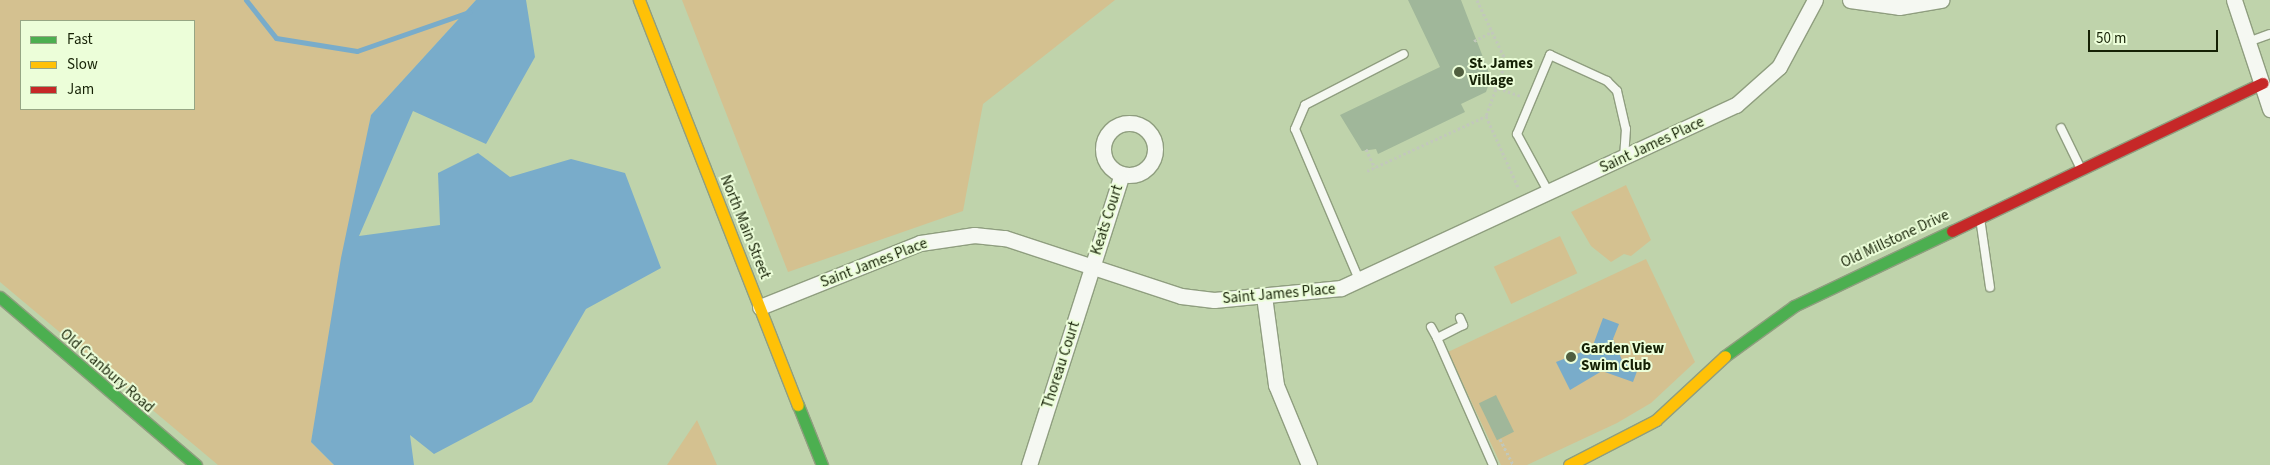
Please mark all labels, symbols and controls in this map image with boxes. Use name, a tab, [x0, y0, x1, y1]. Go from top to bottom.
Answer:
legend	[20, 20, 195, 110]
scale bar	[2090, 20, 2220, 52]
text: 50 m	[2096, 28, 2126, 49]
text: Fast	[67, 29, 93, 50]
text: Slow	[67, 54, 98, 75]
place label: St. James Village	[1469, 54, 1533, 89]
marker: St. James Village	[1453, 66, 1465, 78]
text: Jam	[67, 79, 94, 100]
street label: Saint James Place	[1597, 113, 1707, 177]
street label: North Main Street	[716, 173, 774, 281]
street label: Keats Court	[1087, 183, 1127, 257]
street label: Old Millstone Drive	[1838, 206, 1952, 272]
street label: Saint James Place	[818, 234, 930, 292]
street label: Saint James Place	[1222, 280, 1336, 308]
street label: Thoreau Court	[1038, 319, 1084, 411]
street label: Old Cranbury Road	[56, 325, 158, 417]
place label: Garden View Swim Club	[1581, 339, 1664, 374]
marker: Garden View Swim Club	[1565, 351, 1577, 363]

